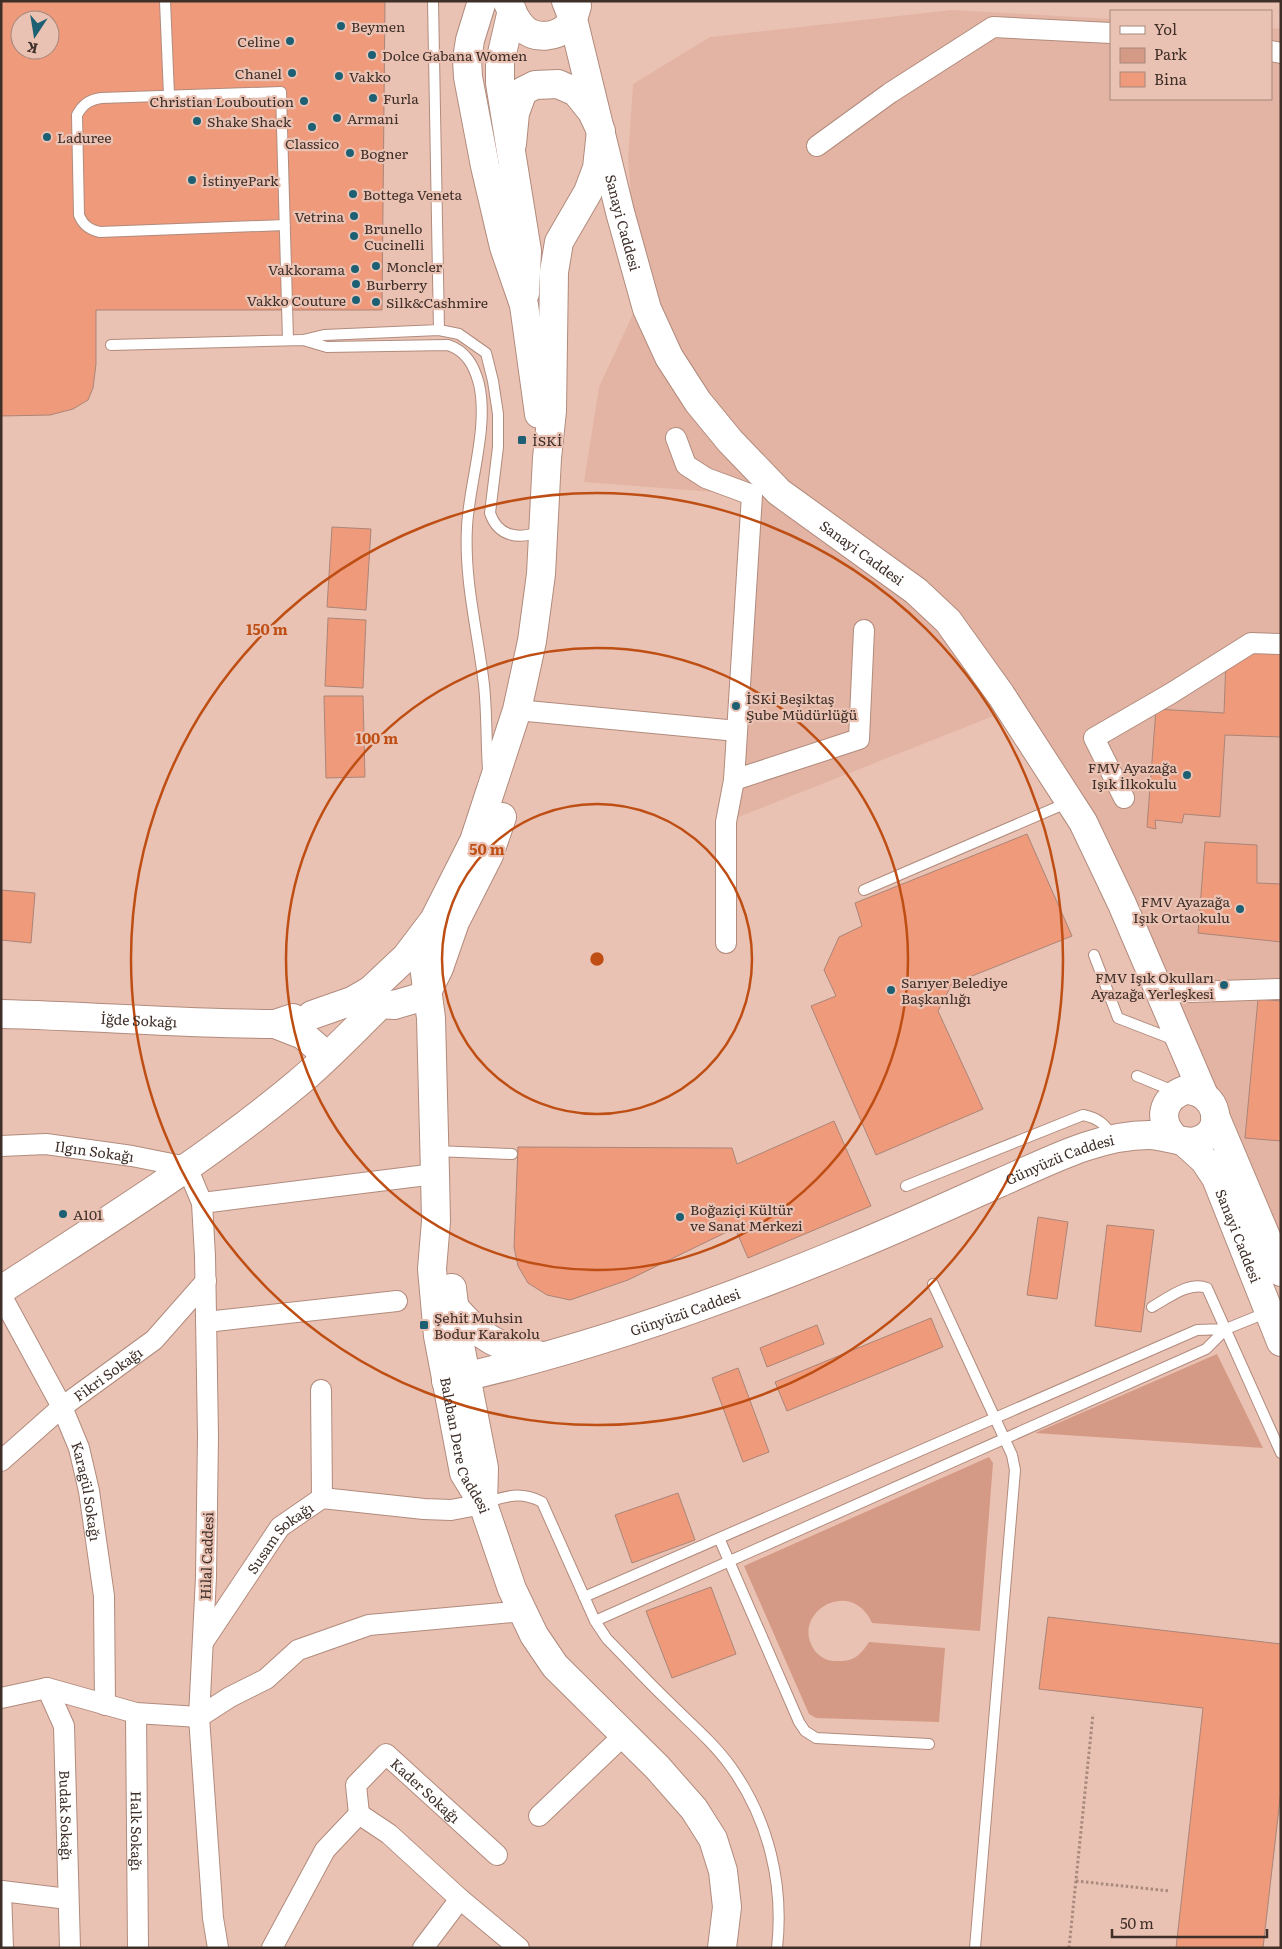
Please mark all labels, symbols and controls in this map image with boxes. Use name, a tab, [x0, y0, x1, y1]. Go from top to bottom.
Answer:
north arrow	[10, 10, 60, 60]
legend	[1110, 10, 1272, 100]
place label: Beymen	[351, 16, 405, 36]
text: Yol	[1154, 17, 1177, 40]
marker: Beymen	[335, 20, 347, 32]
place label: Celine	[237, 31, 280, 51]
marker: Celine	[284, 35, 296, 47]
text: K	[25, 38, 40, 60]
text: Park	[1154, 42, 1188, 65]
place label: Dolce Gabana Women	[382, 45, 527, 65]
marker: Dolce Gabana Women	[366, 49, 378, 61]
place label: Chanel	[235, 63, 282, 83]
place label: Vakko	[349, 66, 391, 86]
marker: Chanel	[286, 67, 298, 79]
text: Bina	[1154, 67, 1188, 90]
marker: Vakko	[333, 70, 345, 82]
place label: Furla	[383, 88, 419, 108]
place label: Christian Louboution	[150, 91, 294, 111]
marker: Furla	[367, 92, 379, 104]
marker: Christian Louboution	[298, 95, 310, 107]
place label: Armani	[347, 108, 399, 128]
place label: Shake Shack	[207, 111, 292, 131]
marker: Armani	[331, 112, 343, 124]
marker: Shake Shack	[191, 115, 203, 127]
marker: Classico	[306, 121, 318, 133]
place label: Laduree	[57, 127, 112, 147]
marker: Laduree	[41, 131, 53, 143]
place label: Classico	[285, 133, 339, 153]
place label: Bogner	[360, 143, 409, 163]
marker: Bogner	[344, 147, 356, 159]
place label: İstinyePark	[202, 170, 279, 190]
street label: Sanayi Caddesi	[601, 172, 646, 273]
marker: İstinyePark	[186, 174, 198, 186]
place label: Bottega Veneta	[363, 184, 463, 204]
marker: Bottega Veneta	[347, 188, 359, 200]
place label: Vetrina	[295, 206, 344, 226]
marker: Vetrina	[348, 210, 360, 222]
place label: Brunello Cucinelli	[364, 218, 425, 254]
marker: Brunello Cucinelli	[348, 230, 360, 242]
place label: Moncler	[386, 256, 443, 276]
place label: Vakkorama	[268, 259, 345, 279]
marker: Moncler	[370, 260, 382, 272]
marker: Vakkorama	[349, 263, 361, 275]
place label: Burberry	[366, 274, 428, 294]
marker: Burberry	[350, 278, 362, 290]
place label: Vakko Couture	[247, 290, 346, 310]
place label: Silk&Cashmire	[386, 292, 488, 312]
marker: Vakko Couture	[350, 294, 362, 306]
marker: Silk&Cashmire	[370, 296, 382, 308]
place label: İSKİ	[532, 430, 562, 450]
marker: İSKİ	[516, 434, 528, 446]
street label: Sanayi Caddesi	[816, 515, 909, 590]
text: 150 m	[246, 617, 288, 640]
place label: İSKİ Beşiktaş Şube Müdürlüğü	[746, 688, 858, 724]
marker: İSKİ Beşiktaş Şube Müdürlüğü	[730, 700, 742, 712]
text: 100 m	[356, 726, 398, 749]
place label: FMV Ayazağa Işık İlkokulu	[1088, 757, 1177, 793]
marker: FMV Ayazağa Işık İlkokulu	[1181, 769, 1193, 781]
text: 50 m	[469, 837, 505, 860]
place label: FMV Ayazağa Işık Ortaokulu	[1133, 891, 1230, 927]
marker: FMV Ayazağa Işık Ortaokulu	[1234, 903, 1246, 915]
centre of rings	[588, 950, 606, 968]
place label: FMV Işık Okulları Ayazağa Yerleşkesi	[1091, 967, 1214, 1003]
place label: Sarıyer Belediye Başkanlığı	[901, 972, 1008, 1008]
marker: FMV Işık Okulları Ayazağa Yerleşkesi	[1218, 979, 1230, 991]
marker: Sarıyer Belediye Başkanlığı	[885, 984, 897, 996]
street label: İğde Sokağı	[100, 1008, 178, 1032]
street label: Günyüzü Caddesi	[1002, 1129, 1116, 1189]
street label: Ilgın Sokağı	[54, 1135, 136, 1166]
street label: Sanayi Caddesi	[1211, 1186, 1267, 1286]
place label: Boğaziçi Kültür ve Sanat Merkezi	[690, 1199, 803, 1235]
place label: A101	[73, 1204, 103, 1224]
marker: A101	[57, 1208, 69, 1220]
marker: Boğaziçi Kültür ve Sanat Merkezi	[674, 1211, 686, 1223]
street label: Günyüzü Caddesi	[627, 1283, 743, 1340]
place label: Şehit Muhsin Bodur Karakolu	[434, 1307, 540, 1343]
marker: Şehit Muhsin Bodur Karakolu	[418, 1319, 430, 1331]
street label: Fikri Sokağı	[69, 1342, 146, 1406]
street label: Balaban Dere Caddesi	[436, 1375, 496, 1516]
street label: Karagül Sokağı	[67, 1438, 106, 1543]
street label: Susam Sokağı	[242, 1497, 317, 1578]
street label: Hilal Caddesi	[194, 1511, 218, 1600]
street label: Kader Sokağı	[387, 1753, 465, 1827]
street label: Budak Sokağı	[55, 1770, 78, 1861]
street label: Halk Sokağı	[127, 1791, 147, 1872]
scale bar	[1112, 1906, 1267, 1938]
text: 50 m	[1120, 1911, 1154, 1934]

